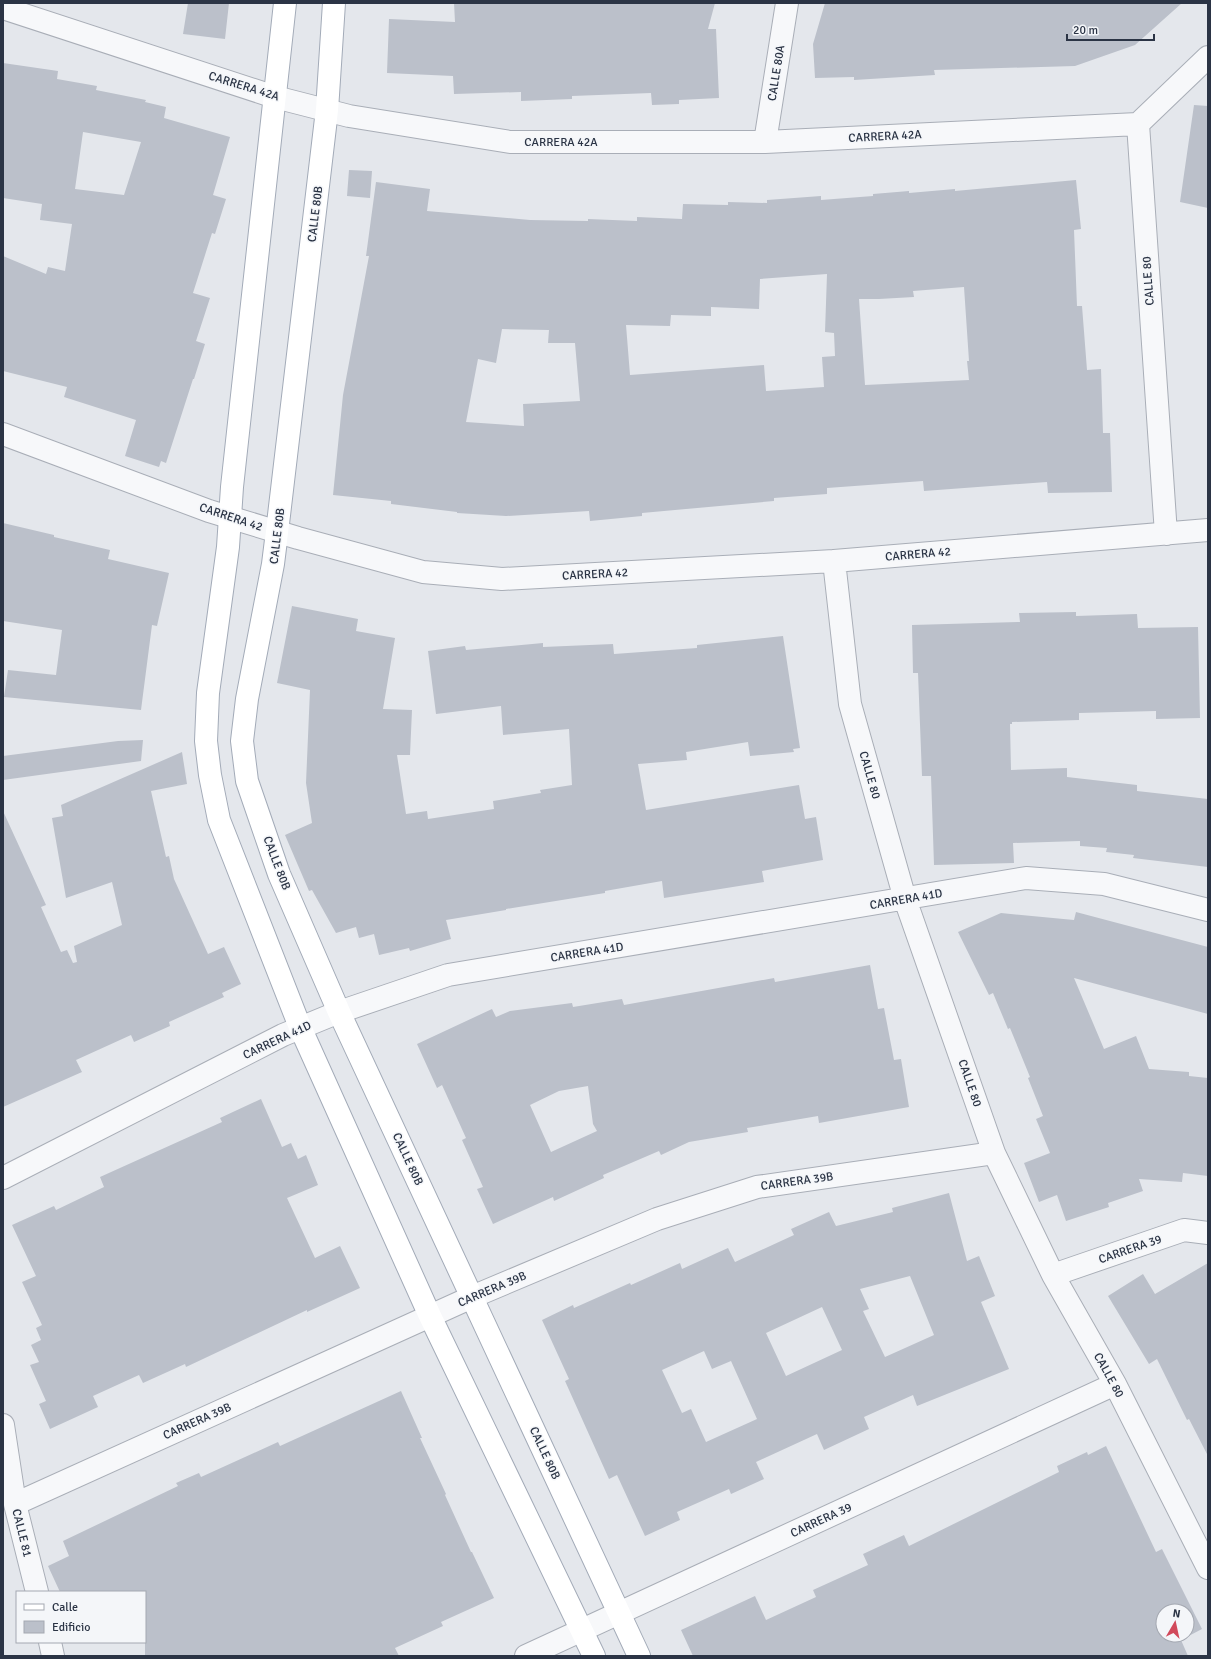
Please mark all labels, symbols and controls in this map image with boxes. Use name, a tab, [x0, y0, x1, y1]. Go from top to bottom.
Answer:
scale bar	[1067, 16, 1154, 42]
text: 20 m	[1073, 23, 1098, 38]
street label: CALLE 80A	[765, 43, 788, 102]
street label: CARRERA 42A	[207, 69, 282, 105]
street label: CARRERA 42A	[848, 127, 923, 146]
street label: CARRERA 42A	[524, 135, 598, 150]
street label: CALLE 80B	[305, 185, 326, 243]
street label: CALLE 80	[1139, 256, 1158, 306]
street label: CARRERA 42	[197, 500, 265, 535]
street label: CALLE 80B	[267, 507, 288, 565]
street label: CARRERA 42	[885, 544, 952, 565]
street label: CARRERA 42	[562, 565, 628, 584]
street label: CALLE 80	[856, 749, 884, 801]
street label: CALLE 80B	[259, 834, 294, 892]
street label: CARRERA 41D	[868, 886, 944, 913]
street label: CARRERA 41D	[549, 939, 625, 966]
street label: CARRERA 41D	[241, 1018, 314, 1063]
street label: CALLE 80	[954, 1057, 985, 1109]
street label: CALLE 80B	[389, 1130, 426, 1188]
street label: CARRERA 39B	[760, 1169, 834, 1194]
street label: CARRERA 39	[1097, 1232, 1164, 1267]
street label: CARRERA 39B	[456, 1268, 529, 1311]
street label: CALLE 80	[1090, 1350, 1127, 1400]
street label: CARRERA 39B	[161, 1400, 234, 1443]
street label: CALLE 80B	[526, 1424, 563, 1482]
street label: CARRERA 39	[788, 1500, 854, 1541]
street label: CALLE 81	[8, 1507, 35, 1559]
legend	[16, 1591, 146, 1643]
text: Calle	[52, 1600, 78, 1615]
north arrow	[1155, 1603, 1195, 1643]
text: N	[1172, 1607, 1181, 1621]
text: Edificio	[52, 1620, 90, 1635]

